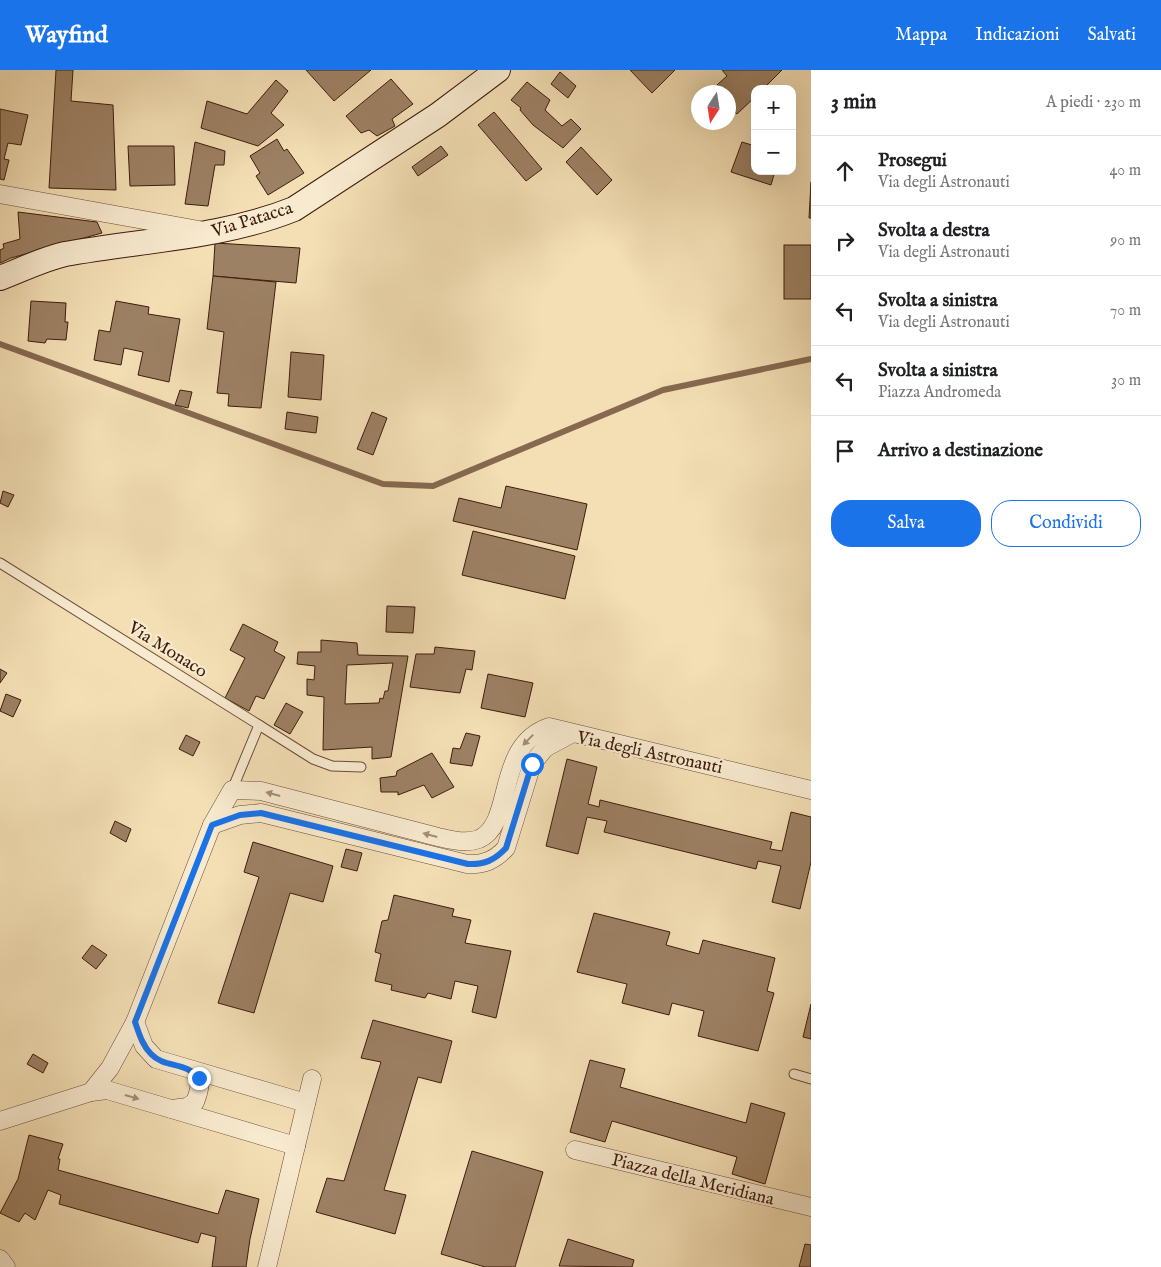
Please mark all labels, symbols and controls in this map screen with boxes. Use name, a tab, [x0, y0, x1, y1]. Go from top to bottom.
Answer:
text: Wayfind	[25, 20, 108, 51]
text: Mappa	[895, 24, 947, 47]
text: Indicazioni	[975, 24, 1060, 47]
text: Salvati	[1088, 24, 1136, 47]
north arrow	[691, 85, 736, 130]
map controls	[751, 85, 796, 175]
button: +	[751, 85, 796, 130]
text: 3 min	[831, 89, 876, 116]
text: A piedi · 230 m	[1046, 93, 1141, 113]
button: −	[751, 130, 796, 175]
text: Prosegui	[878, 149, 947, 173]
icon: ahead	[831, 157, 859, 185]
text: 40 m	[1109, 161, 1141, 181]
text: Via degli Astronauti	[878, 173, 1010, 193]
street label: Via Patacca	[208, 197, 296, 244]
text: Svolta a destra	[878, 219, 990, 243]
icon: right	[831, 227, 859, 255]
text: 90 m	[1110, 231, 1141, 251]
text: Via degli Astronauti	[878, 243, 1010, 263]
text: Svolta a sinistra	[878, 289, 998, 313]
icon: left	[831, 297, 859, 325]
text: 70 m	[1110, 301, 1141, 321]
text: Via degli Astronauti	[878, 313, 1010, 333]
text: Svolta a sinistra	[878, 359, 998, 383]
icon: left	[831, 367, 859, 395]
text: 30 m	[1111, 371, 1141, 391]
text: Piazza Andromeda	[878, 383, 1001, 403]
icon: arrive	[831, 437, 859, 465]
text: Arrivo a destinazione	[878, 439, 1043, 463]
button: Salva	[831, 500, 981, 547]
button: Condividi	[991, 500, 1141, 547]
street label: Via Monaco	[122, 616, 211, 684]
street label: Via degli Astronauti	[574, 727, 725, 780]
one-way arrow	[522, 734, 534, 746]
route start	[521, 753, 544, 776]
one-way arrow	[265, 789, 280, 797]
one-way arrow	[422, 831, 437, 839]
route end	[188, 1067, 211, 1090]
one-way arrow	[125, 1094, 140, 1102]
street label: Piazza della Meridiana	[609, 1149, 777, 1212]

